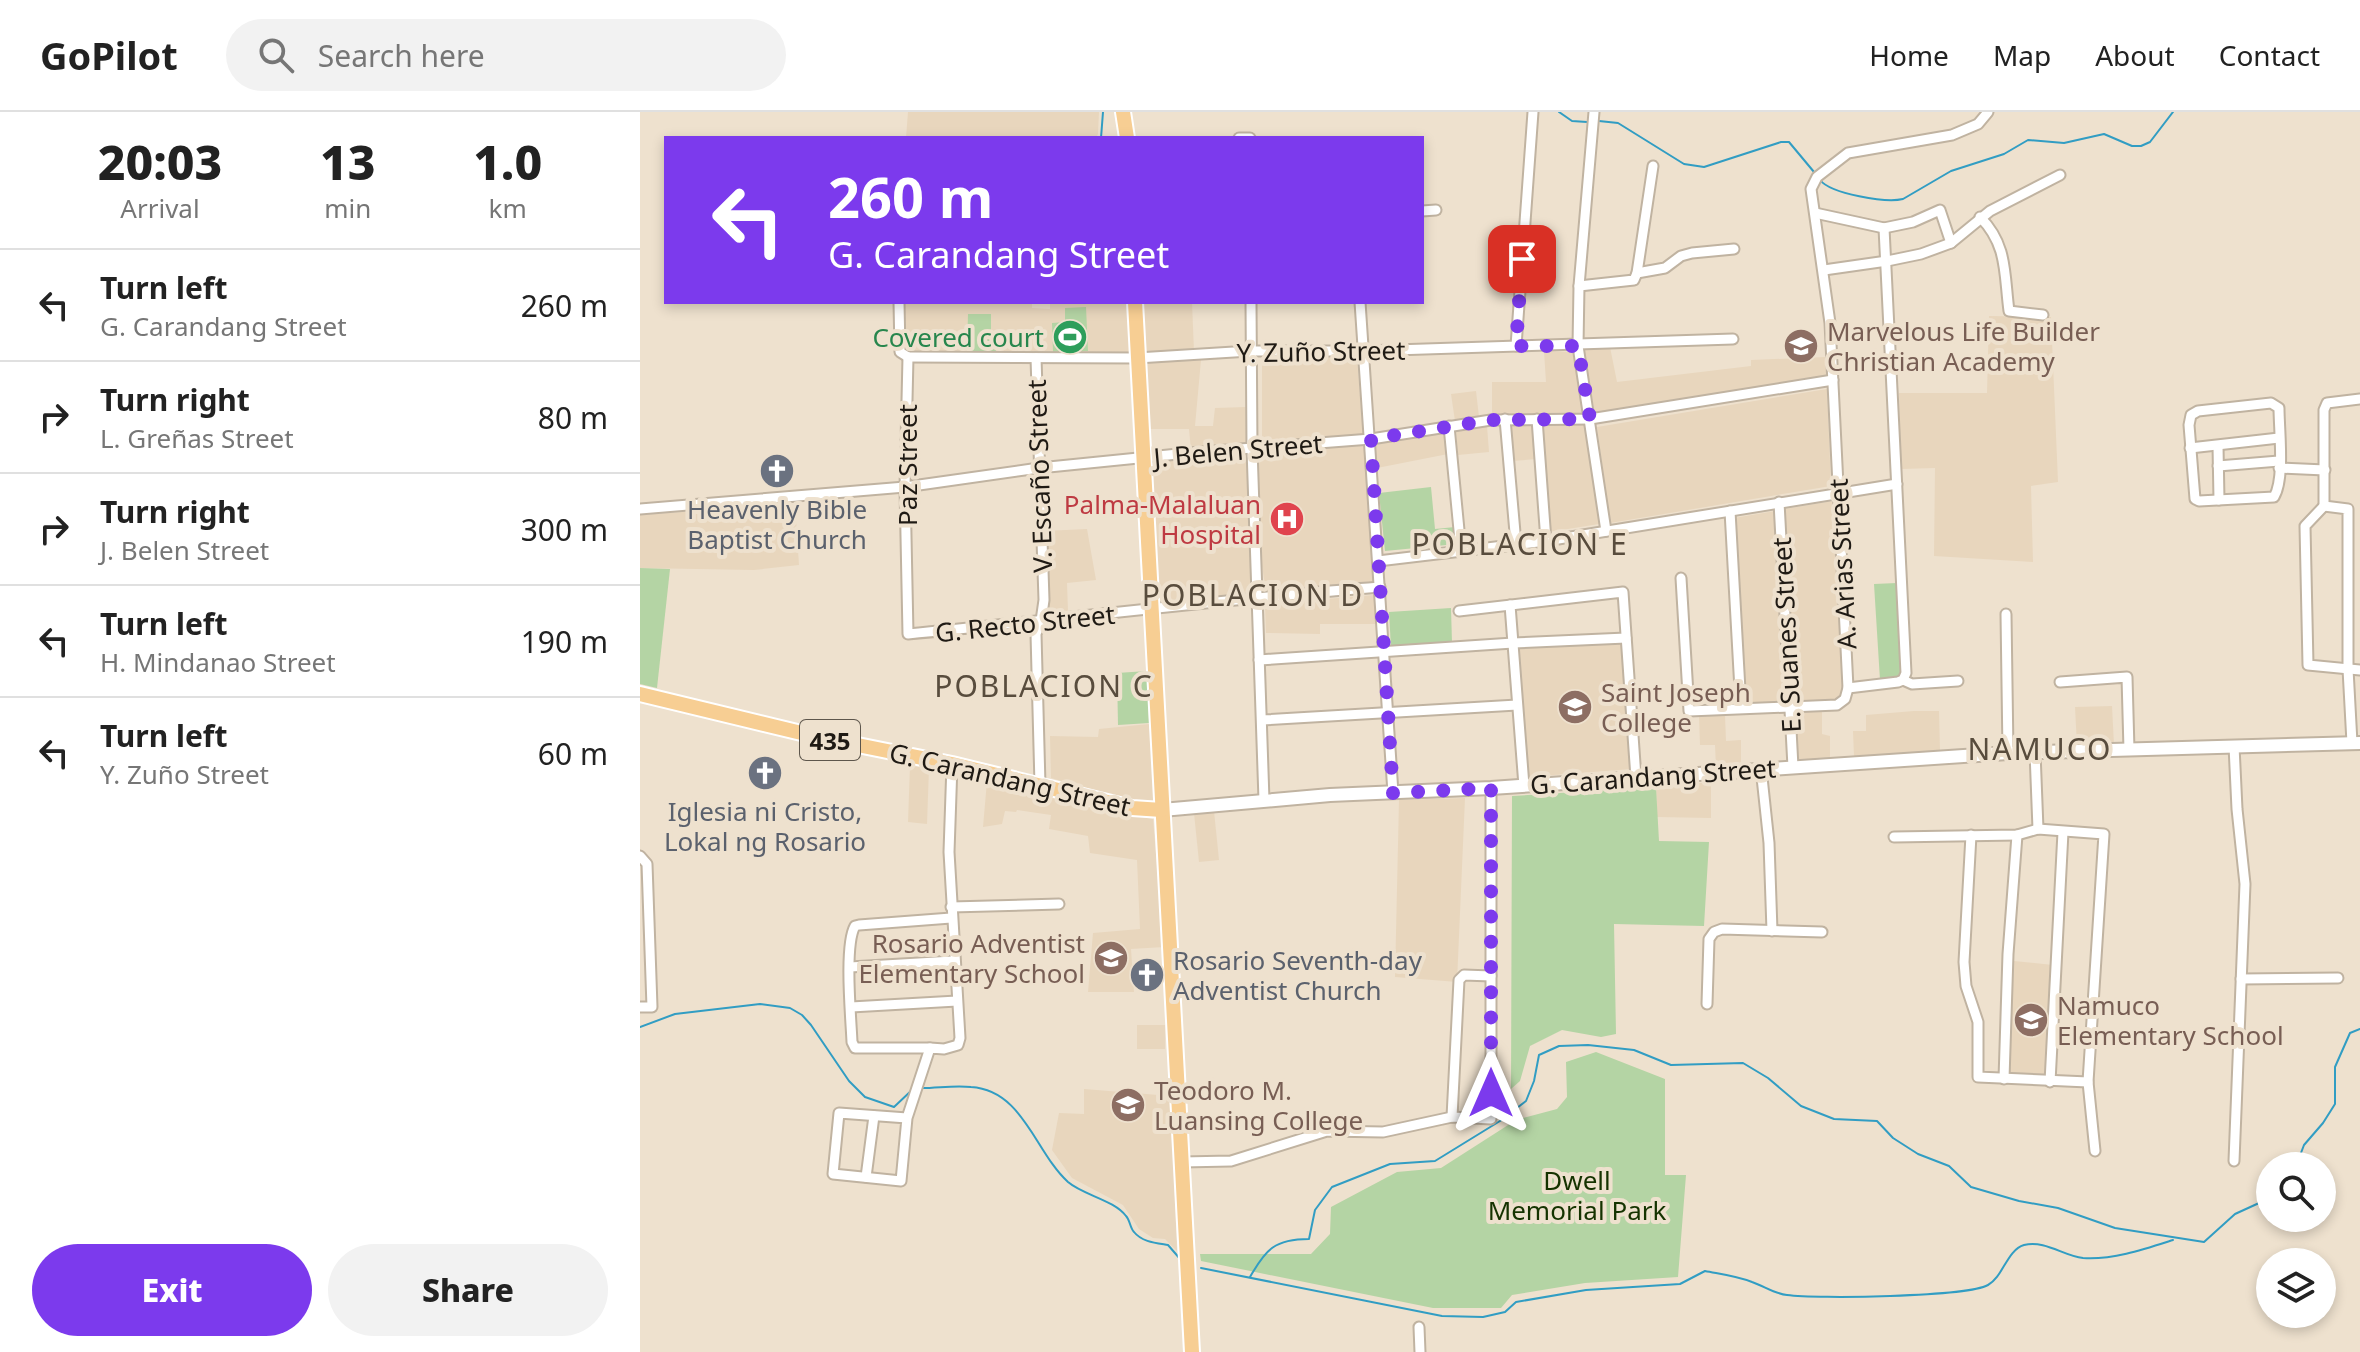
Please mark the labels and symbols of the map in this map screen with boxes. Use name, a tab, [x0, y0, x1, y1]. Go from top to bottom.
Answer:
pin	[1488, 225, 1556, 293]
place label: Marvelous Life Builder Christian Academy	[1827, 313, 2100, 379]
sports icon: Covered court	[1051, 318, 1089, 356]
place label: Covered court	[872, 319, 1044, 355]
school or university icon: Marvelous Life Builder Christian Academy	[1782, 327, 1820, 365]
street label: Y. Zuño Street	[1236, 332, 1406, 370]
street label: V. Escaño Street	[1018, 379, 1060, 573]
street label: Paz Street	[889, 404, 925, 526]
street label: J. Belen Street	[1149, 425, 1324, 476]
church icon: Heavenly Bible Baptist Church	[758, 452, 796, 490]
street label: A. Arias Street	[1820, 478, 1864, 650]
place label: Palma-Malaluan Hospital	[1064, 486, 1261, 552]
place label: Heavenly Bible Baptist Church	[687, 491, 867, 557]
hospital icon: Palma-Malaluan Hospital	[1268, 500, 1306, 538]
district label: POBLACION E	[1411, 523, 1629, 564]
street label: E. Suanes Street	[1763, 536, 1809, 734]
district label: POBLACION D	[1142, 574, 1364, 615]
street label: G. Recto Street	[933, 596, 1117, 650]
district label: POBLACION C	[934, 665, 1154, 706]
place label: Saint Joseph College	[1601, 674, 1751, 740]
school or university icon: Saint Joseph College	[1556, 688, 1594, 726]
road number: 435	[800, 720, 860, 760]
district label: NAMUCO	[1968, 728, 2112, 769]
street label: G. Carandang Street	[886, 734, 1134, 824]
street label: G. Carandang Street	[1529, 749, 1777, 803]
church icon: Iglesia ni Cristo, Lokal ng Rosario	[746, 754, 784, 792]
place label: Iglesia ni Cristo, Lokal ng Rosario	[664, 793, 866, 859]
place label: Rosario Adventist Elementary School	[858, 925, 1085, 991]
school or university icon: Rosario Adventist Elementary School	[1092, 939, 1130, 977]
place label: Rosario Seventh-day Adventist Church	[1173, 942, 1423, 1008]
church icon: Rosario Seventh-day Adventist Church	[1128, 956, 1166, 994]
place label: Namuco Elementary School	[2057, 987, 2284, 1053]
school or university icon: Namuco Elementary School	[2012, 1001, 2050, 1039]
position arrow	[1449, 1051, 1533, 1135]
place label: Teodoro M. Luansing College	[1154, 1072, 1363, 1138]
school or university icon: Teodoro M. Luansing College	[1109, 1086, 1147, 1124]
park label: Dwell Memorial Park	[1488, 1162, 1666, 1228]

